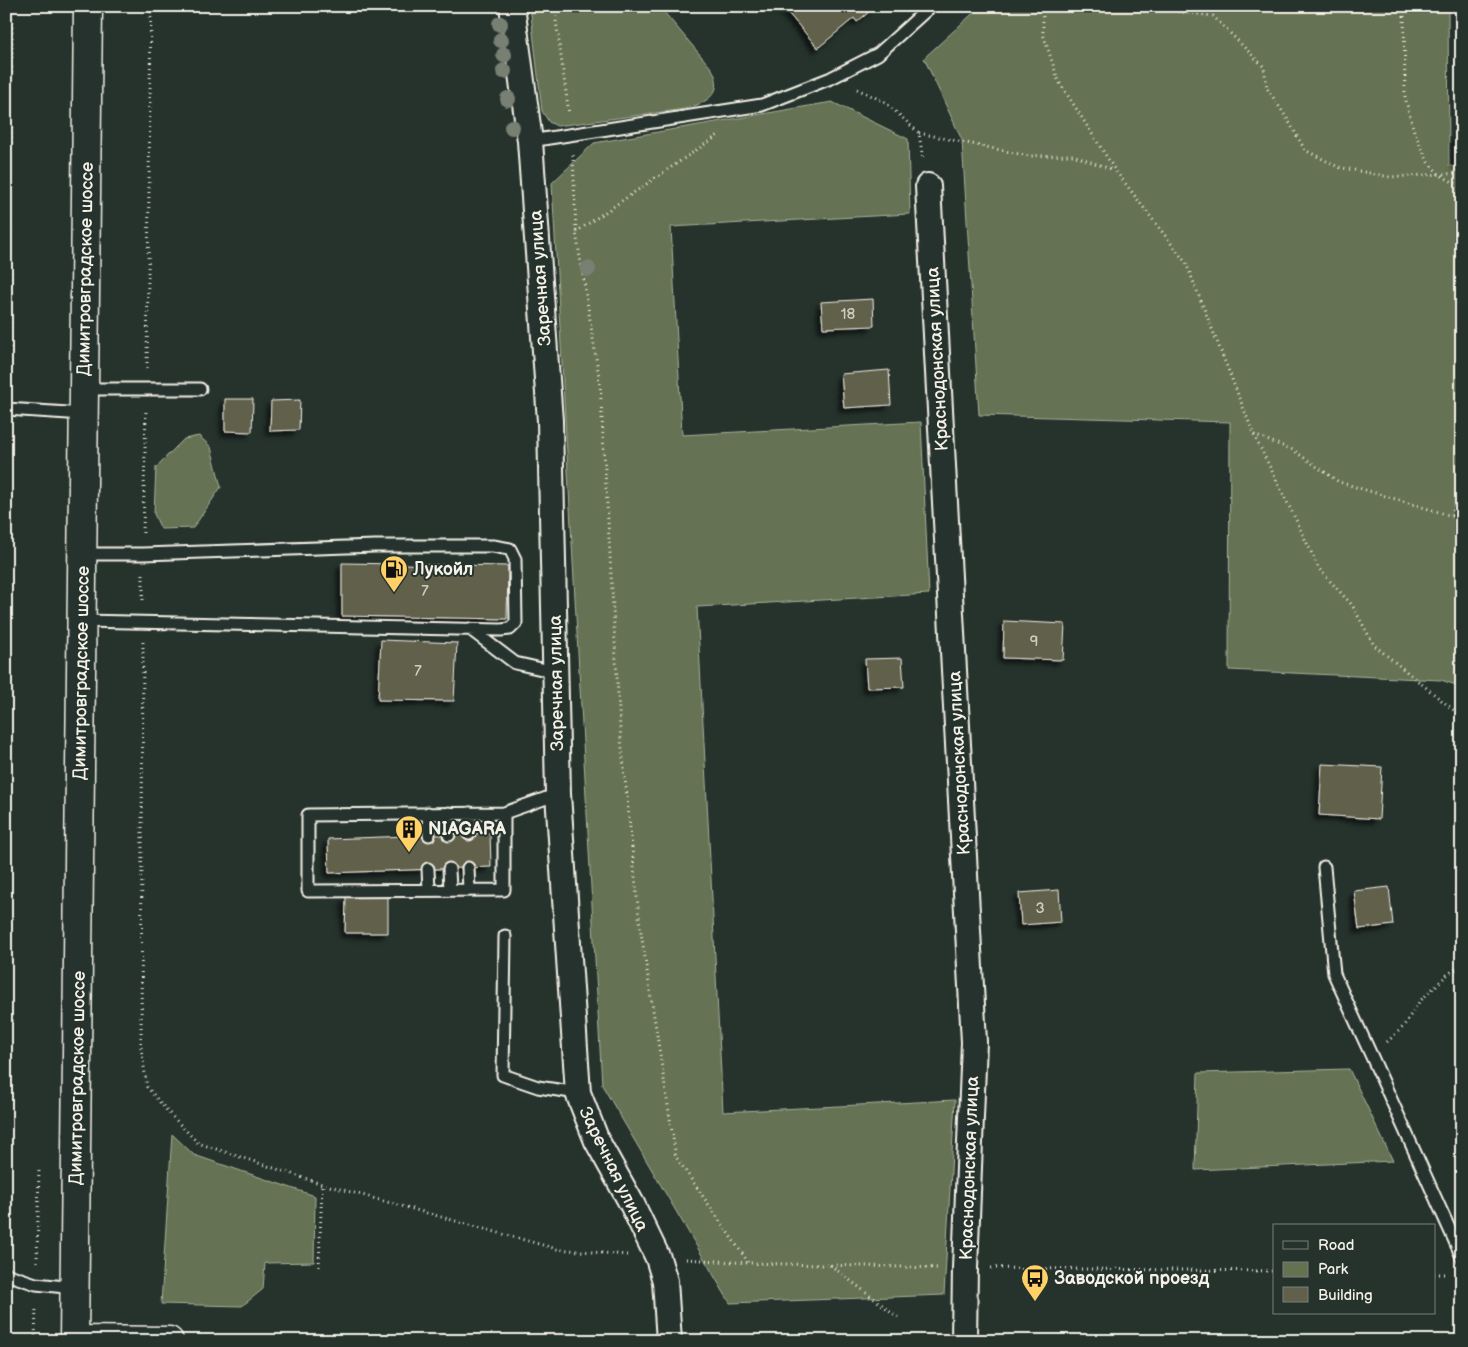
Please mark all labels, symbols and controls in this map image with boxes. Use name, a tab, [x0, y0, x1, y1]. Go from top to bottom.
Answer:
street label: Димитровградское шоссе	[73, 162, 98, 376]
street label: Заречная улица	[525, 209, 556, 347]
street label: Краснодонская улица	[922, 266, 953, 452]
house number: 18	[841, 305, 856, 324]
fuel station icon: Лукойл	[379, 554, 409, 593]
place label: Лукойл	[412, 559, 473, 580]
street label: Димитровградское шоссе	[69, 566, 94, 780]
house number: 7	[421, 582, 429, 601]
street label: Заречная улица	[545, 614, 568, 751]
house number: 9	[1030, 632, 1038, 651]
house number: 7	[414, 662, 422, 681]
street label: Краснодонская улица	[944, 670, 975, 856]
building icon: NIAGARA	[394, 814, 424, 853]
place label: NIAGARA	[428, 819, 507, 840]
house number: 3	[1035, 899, 1045, 918]
street label: Димитровградское шоссе	[65, 971, 90, 1185]
street label: Краснодонская улица	[956, 1075, 983, 1260]
street label: Заречная улица	[574, 1103, 653, 1235]
legend	[1273, 1224, 1436, 1314]
text: Road	[1318, 1236, 1354, 1255]
text: Park	[1318, 1260, 1349, 1279]
bus stop icon: Заводской проезд	[1020, 1263, 1050, 1302]
place label: Заводской проезд	[1054, 1268, 1210, 1289]
text: Building	[1318, 1286, 1373, 1305]

